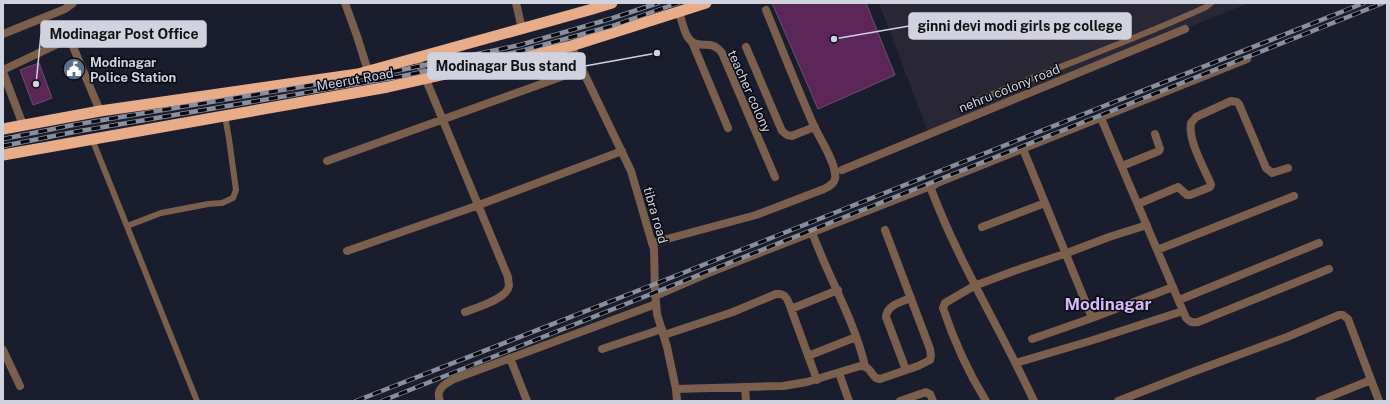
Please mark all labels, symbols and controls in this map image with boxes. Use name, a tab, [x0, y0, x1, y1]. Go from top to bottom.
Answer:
callout: ginni devi modi girls pg college	[909, 13, 1131, 39]
text: ginni devi modi girls pg college	[917, 18, 1123, 34]
callout: Modinagar Post Office	[41, 21, 206, 47]
text: Modinagar Post Office	[50, 26, 198, 42]
street label: teacher colony	[725, 48, 774, 135]
callout: Modinagar Bus stand	[428, 53, 585, 79]
place label: Modinagar Police Station	[90, 55, 176, 85]
public building icon: Modinagar Police Station	[61, 56, 87, 82]
text: Modinagar Bus stand	[436, 58, 576, 74]
street label: nehru colony road	[956, 61, 1062, 116]
street label: Meerut Road	[315, 65, 395, 94]
street label: tibra road	[640, 185, 671, 245]
district label: Modinagar	[1065, 294, 1151, 314]

